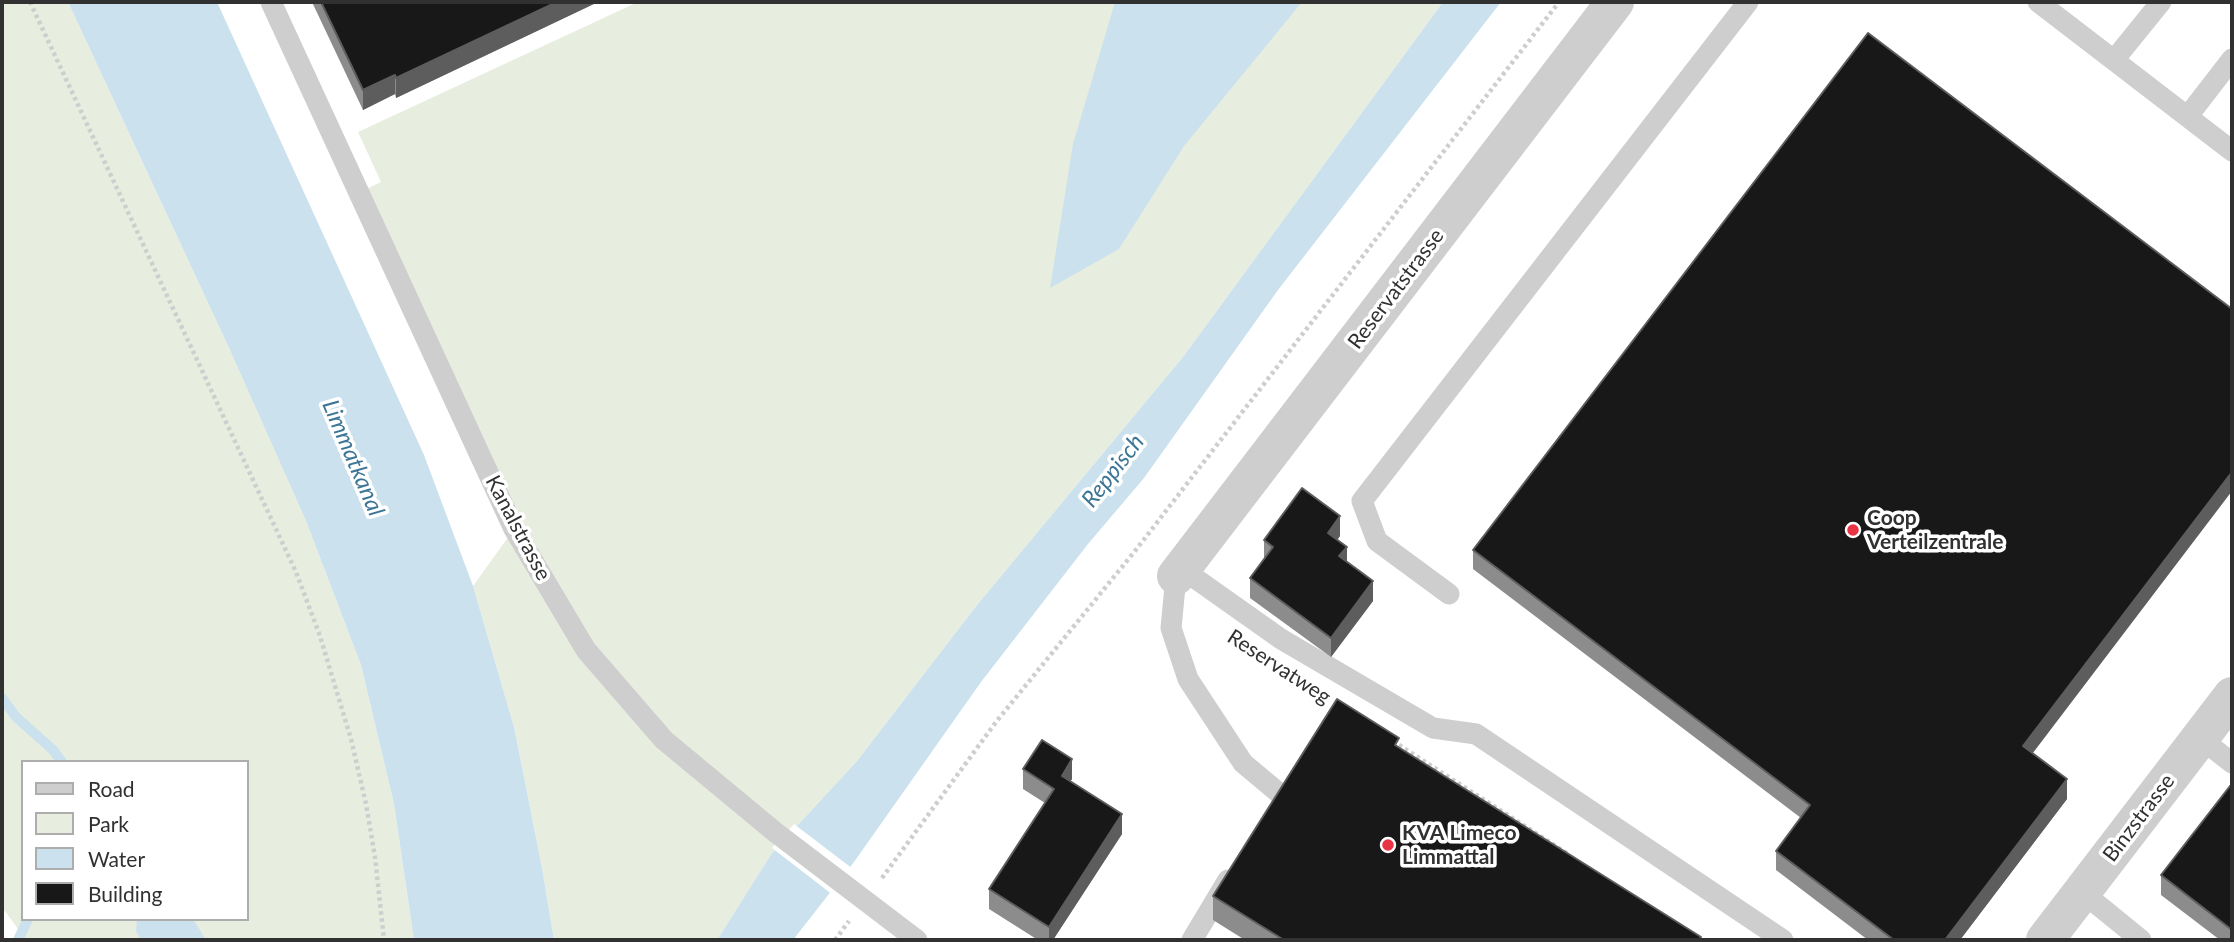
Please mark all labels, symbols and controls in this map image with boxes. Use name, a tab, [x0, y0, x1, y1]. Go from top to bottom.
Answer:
street label: Reservatstrasse	[1343, 224, 1449, 354]
water label: Limmatkanal	[316, 396, 390, 520]
water label: Reppisch	[1076, 429, 1150, 513]
street label: Kanalstrasse	[480, 471, 556, 585]
place label: Coop Verteilzentrale	[1867, 505, 2003, 555]
marker: Coop Verteilzentrale	[1845, 522, 1861, 538]
street label: Reservatweg	[1223, 624, 1335, 710]
legend	[21, 760, 248, 921]
street label: Binzstrasse	[2098, 769, 2180, 867]
text: Road	[88, 776, 135, 801]
text: Park	[88, 811, 129, 836]
place label: KVA Limeco Limmattal	[1402, 820, 1517, 870]
marker: KVA Limeco Limmattal	[1380, 837, 1396, 853]
text: Water	[88, 846, 145, 871]
text: Building	[88, 881, 163, 906]

